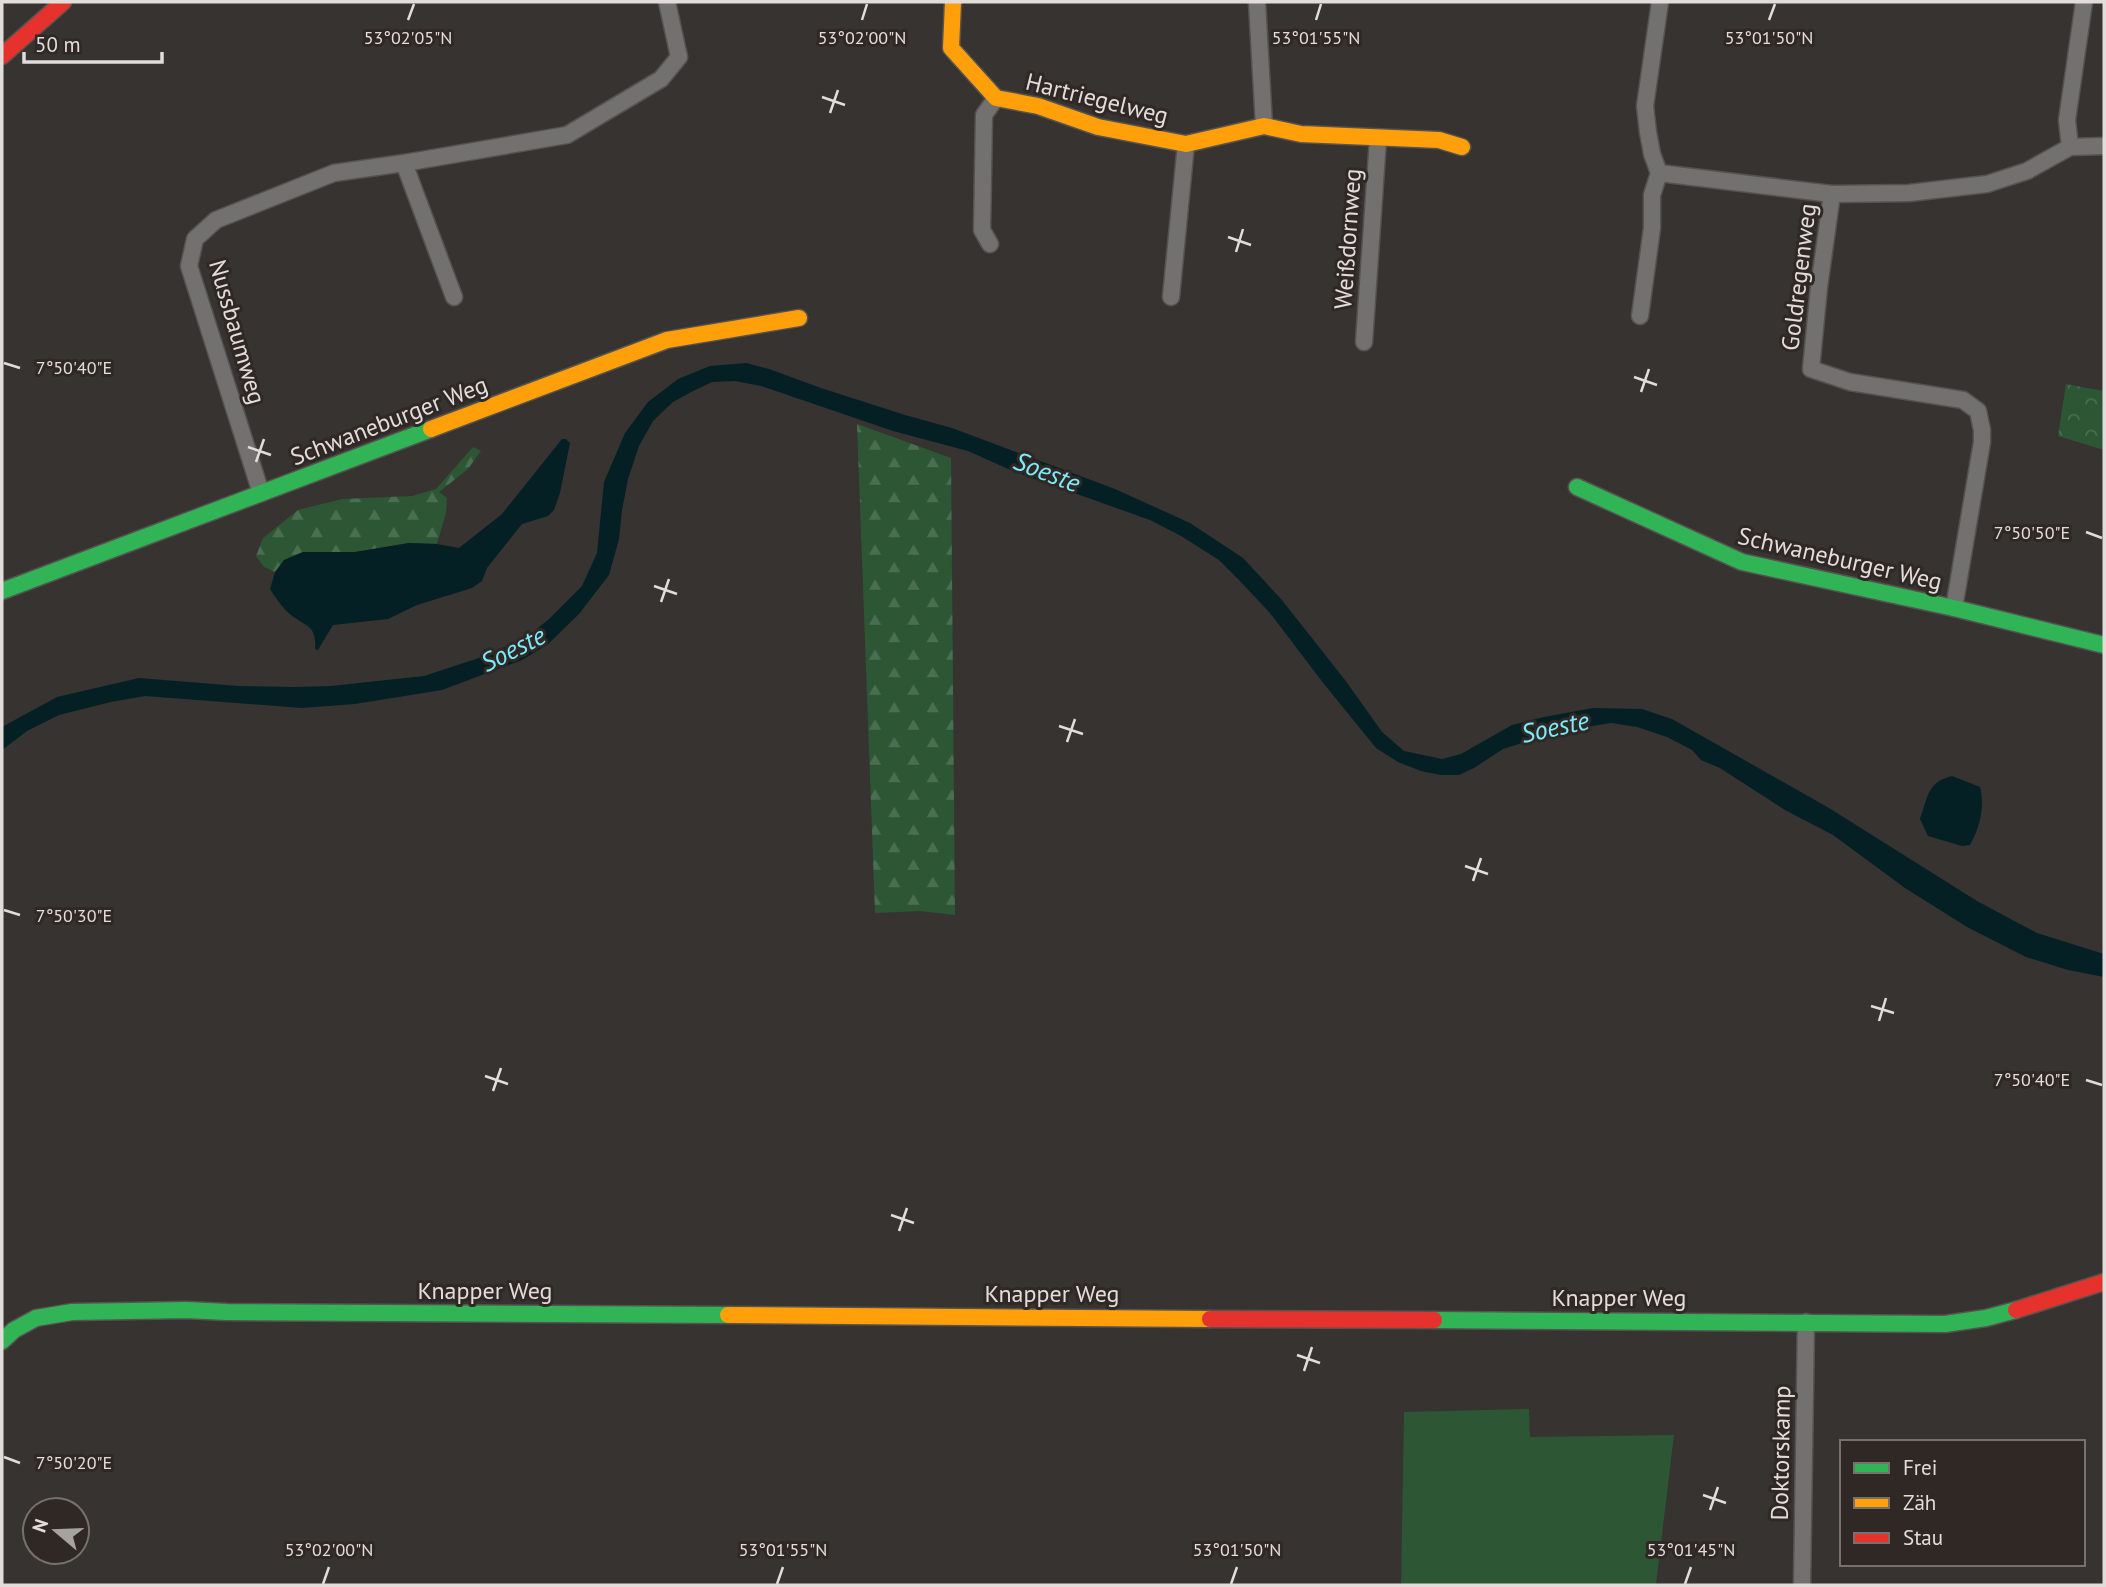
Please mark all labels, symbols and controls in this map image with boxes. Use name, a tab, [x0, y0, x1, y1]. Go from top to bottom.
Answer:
scale bar	[24, 21, 163, 65]
text: 53°02'05"N	[364, 26, 452, 49]
text: 53°02'00"N	[818, 26, 906, 49]
text: 53°01'55"N	[1272, 26, 1360, 49]
text: 53°01'50"N	[1725, 26, 1813, 49]
text: 50 m	[35, 31, 81, 58]
street label: Hartriegelweg	[1023, 66, 1172, 131]
street label: Weißdornweg	[1327, 168, 1368, 310]
street label: Goldregenweg	[1774, 202, 1823, 352]
street label: Nussbaumweg	[202, 256, 273, 408]
text: 7°50'40"E	[36, 356, 112, 379]
street label: Schwaneburger Weg	[286, 369, 492, 472]
water label: Soeste	[1009, 444, 1085, 499]
street label: Schwaneburger Weg	[1735, 520, 1945, 597]
text: 7°50'50"E	[1994, 521, 2070, 544]
water label: Soeste	[475, 618, 551, 679]
water label: Soeste	[1518, 703, 1592, 750]
text: 7°50'30"E	[36, 904, 112, 927]
text: 7°50'40"E	[1994, 1068, 2070, 1091]
street label: Knapper Weg	[418, 1275, 552, 1306]
street label: Knapper Weg	[985, 1278, 1119, 1309]
street label: Knapper Weg	[1552, 1282, 1686, 1313]
street label: Doktorskamp	[1764, 1385, 1797, 1521]
legend	[1840, 1440, 2085, 1566]
text: 7°50'20"E	[36, 1451, 112, 1474]
text: Frei	[1903, 1454, 1937, 1481]
text: Zäh	[1903, 1489, 1936, 1516]
north arrow	[21, 1496, 91, 1566]
text: N	[27, 1516, 53, 1535]
text: Stau	[1903, 1524, 1943, 1551]
text: 53°02'00"N	[285, 1538, 373, 1561]
text: 53°01'55"N	[739, 1538, 827, 1561]
text: 53°01'50"N	[1193, 1538, 1281, 1561]
text: 53°01'45"N	[1647, 1538, 1735, 1561]

